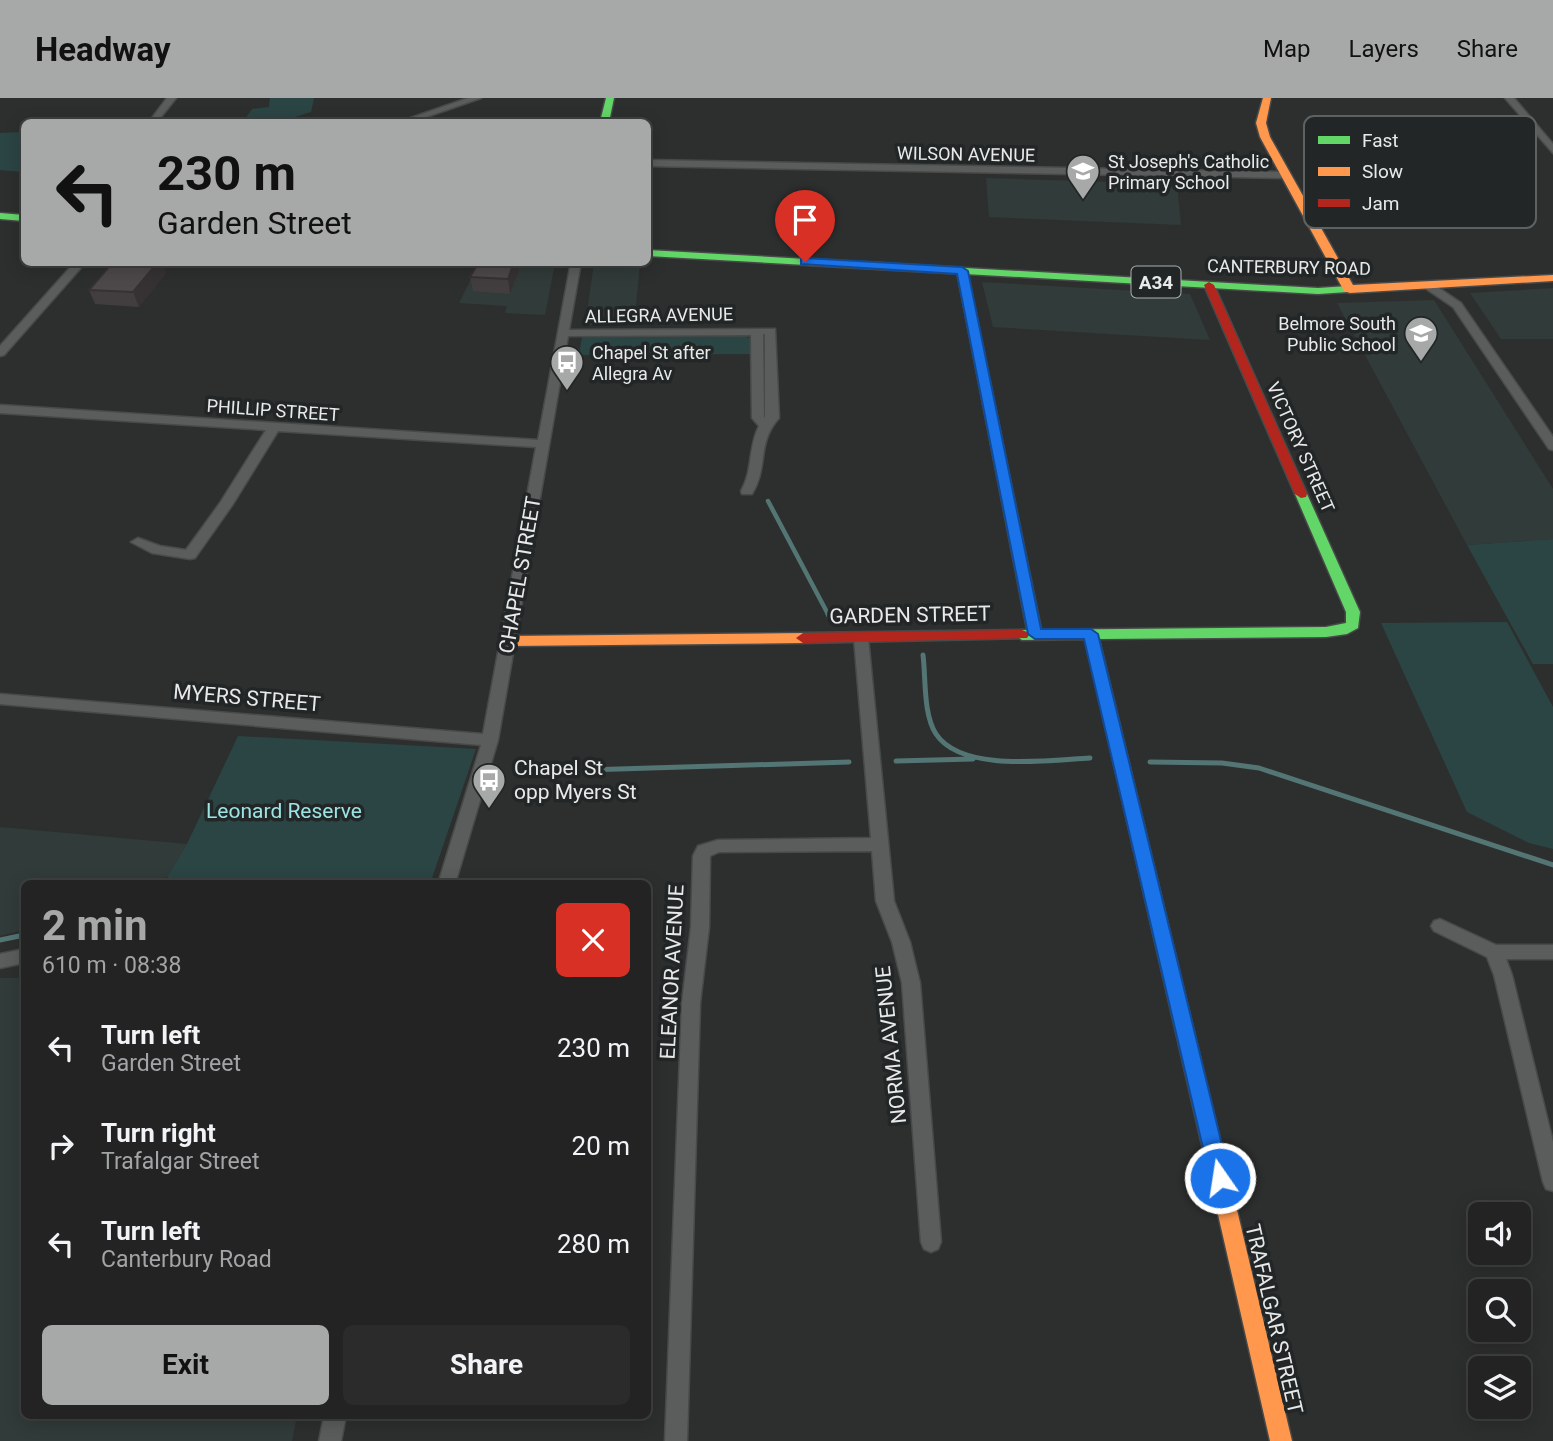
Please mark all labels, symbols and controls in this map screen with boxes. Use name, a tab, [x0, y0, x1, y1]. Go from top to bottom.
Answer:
text: Headway	[35, 30, 171, 69]
text: Map	[1263, 35, 1311, 63]
text: Layers	[1349, 35, 1419, 63]
text: Share	[1457, 35, 1518, 63]
legend	[1304, 116, 1536, 228]
text: Fast	[1362, 129, 1399, 152]
street label: WILSON AVENUE	[897, 142, 1035, 166]
text: 230 m	[157, 145, 296, 202]
icon: left	[42, 147, 133, 238]
place label: St Joseph's Catholic Primary School	[1108, 151, 1269, 193]
school or university icon: St Joseph's Catholic Primary School	[1064, 152, 1102, 201]
text: Slow	[1362, 160, 1403, 183]
pin	[775, 190, 835, 262]
text: Jam	[1362, 192, 1399, 215]
icon: arrive	[786, 201, 824, 239]
text: Garden Street	[157, 204, 352, 242]
street label: CANTERBURY ROAD	[1207, 255, 1371, 279]
road number: A34	[1132, 266, 1180, 298]
street label: ALLEGRA AVENUE	[585, 303, 733, 327]
place label: Belmore South Public School	[1278, 313, 1396, 355]
school or university icon: Belmore South Public School	[1402, 314, 1440, 363]
place label: Chapel St after Allegra Av	[592, 342, 711, 384]
bus stop icon: Chapel St after Allegra Av	[548, 343, 586, 392]
street label: VICTORY STREET	[1263, 379, 1339, 516]
street label: PHILLIP STREET	[206, 395, 340, 425]
street label: CHAPEL STREET	[494, 494, 546, 655]
street label: GARDEN STREET	[829, 602, 991, 628]
street label: MYERS STREET	[172, 680, 322, 716]
place label: Chapel St opp Myers St	[514, 756, 637, 804]
bus stop icon: Chapel St opp Myers St	[470, 761, 508, 810]
park label: Leonard Reserve	[206, 799, 362, 823]
street label: ELEANOR AVENUE	[655, 884, 689, 1060]
text: 2 min	[42, 901, 148, 950]
button: close	[556, 903, 630, 977]
text: 610 m · 08:38	[42, 952, 181, 979]
street label: NORMA AVENUE	[871, 965, 911, 1125]
text: Turn left	[101, 1020, 200, 1050]
icon: left	[42, 1029, 80, 1067]
text: 230 m	[557, 1033, 630, 1063]
text: Garden Street	[101, 1050, 241, 1077]
text: Turn right	[101, 1118, 216, 1148]
icon: right	[42, 1127, 80, 1165]
text: 20 m	[572, 1131, 630, 1161]
position arrow	[1183, 1141, 1257, 1215]
text: Trafalgar Street	[101, 1148, 259, 1175]
map controls	[1468, 1202, 1531, 1419]
button: sound	[1468, 1202, 1531, 1265]
text: Turn left	[101, 1216, 200, 1246]
street label: TRAFALGAR STREET	[1240, 1222, 1308, 1417]
icon: left	[42, 1225, 80, 1263]
text: 280 m	[557, 1229, 630, 1259]
text: Canterbury Road	[101, 1246, 272, 1273]
button: search	[1468, 1279, 1531, 1342]
button: Exit	[42, 1325, 329, 1405]
button: Share	[343, 1325, 630, 1405]
button: layers	[1468, 1356, 1531, 1419]

